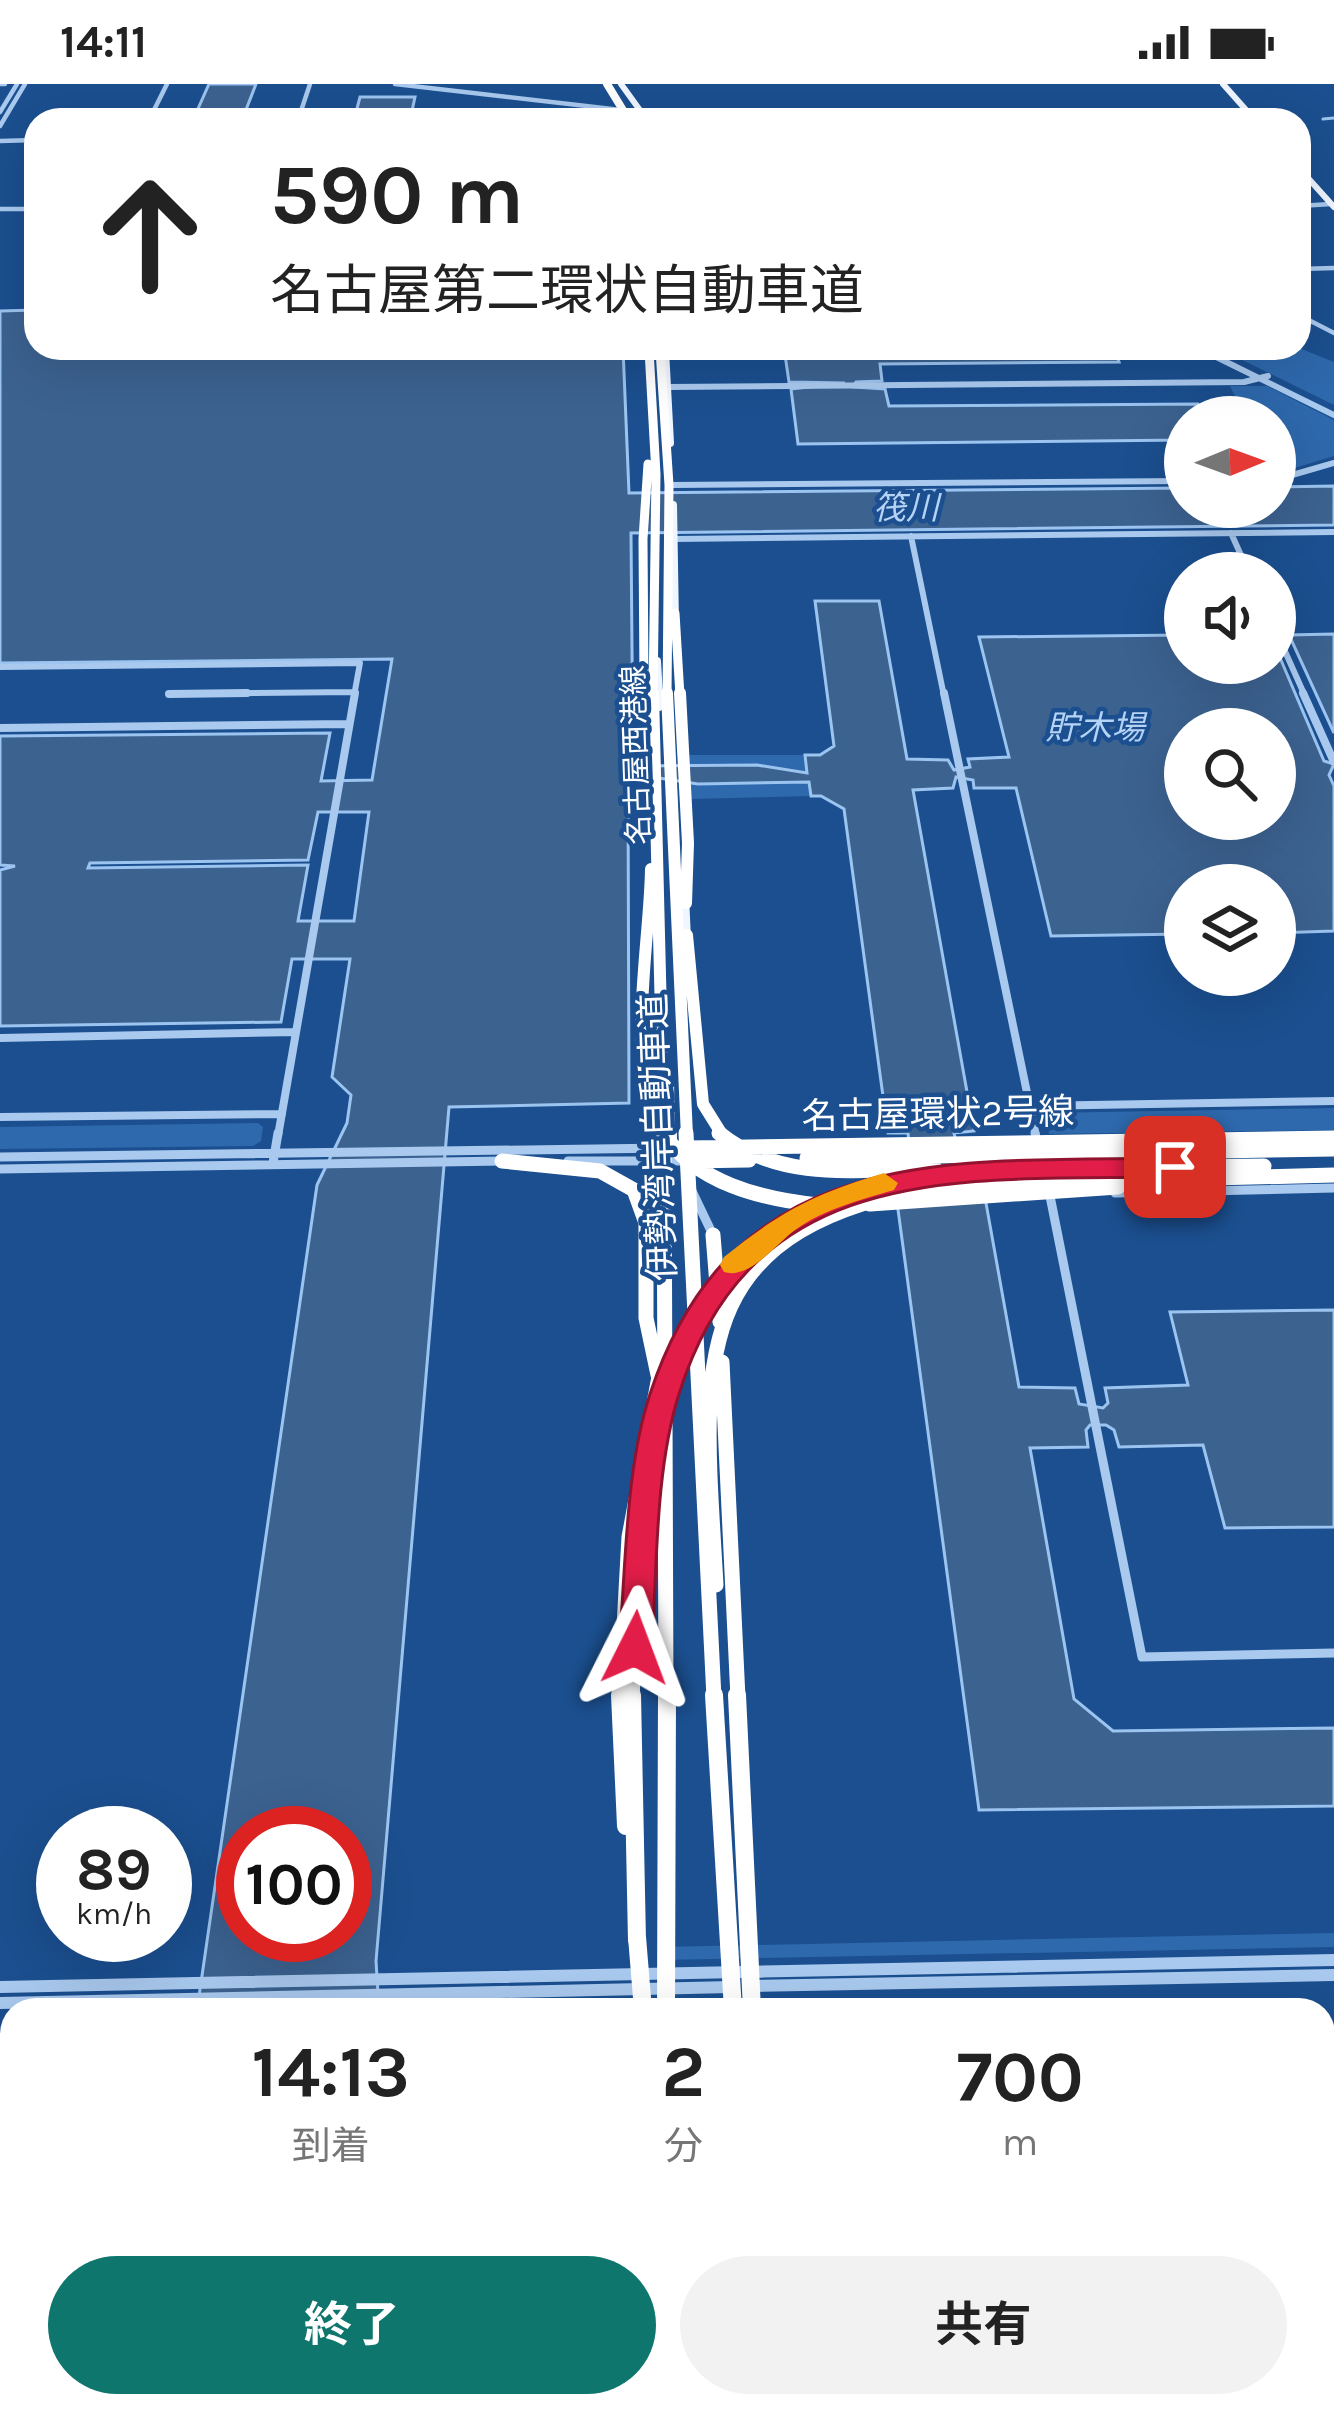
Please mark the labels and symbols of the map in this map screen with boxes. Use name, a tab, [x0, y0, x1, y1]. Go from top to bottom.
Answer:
north arrow	[1164, 396, 1296, 528]
water label: 筏川	[873, 489, 942, 527]
street label: 名古屋西港線	[615, 664, 657, 846]
water label: 貯木場	[1046, 709, 1149, 747]
street label: 伊勢湾岸自動車道	[632, 992, 684, 1282]
street label: 名古屋環状2号線	[801, 1091, 1075, 1137]
pin	[1124, 1116, 1226, 1218]
position arrow	[572, 1585, 698, 1711]
speed limit sign: 100	[216, 1806, 372, 1962]

